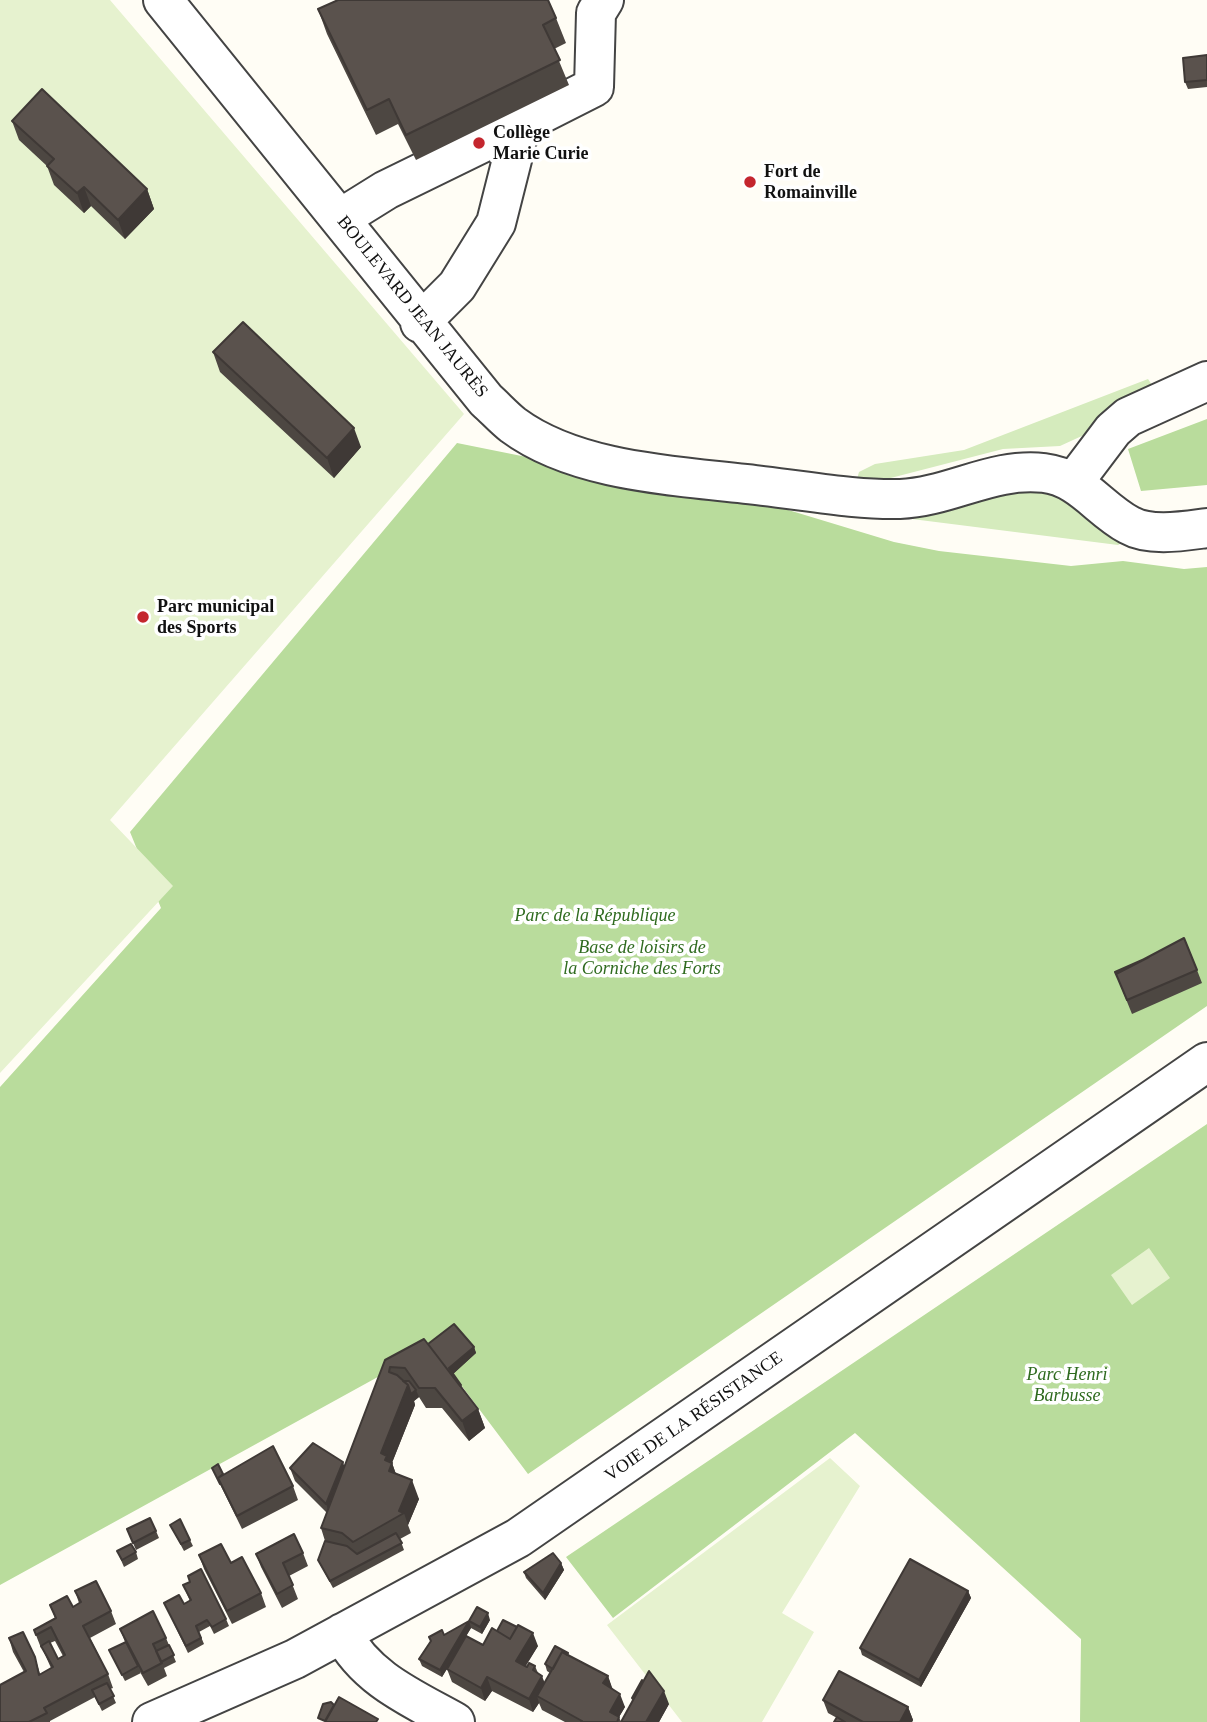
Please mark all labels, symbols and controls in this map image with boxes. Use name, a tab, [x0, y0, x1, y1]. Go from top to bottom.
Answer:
place label: Collège Marie Curie	[493, 122, 588, 164]
marker: Collège Marie Curie	[471, 135, 487, 151]
place label: Fort de Romainville	[764, 161, 857, 204]
marker: Fort de Romainville	[742, 174, 758, 190]
street label: BOULEVARD JEAN JAURÈS	[332, 212, 492, 402]
place label: Parc municipal des Sports	[157, 596, 274, 638]
marker: Parc municipal des Sports	[135, 609, 151, 625]
park label: Parc de la République	[515, 905, 675, 927]
park label: Base de loisirs de la Corniche des Forts	[563, 937, 721, 979]
street label: VOIE DE LA RÉSISTANCE	[601, 1347, 787, 1487]
park label: Parc Henri Barbusse	[1027, 1364, 1107, 1406]

